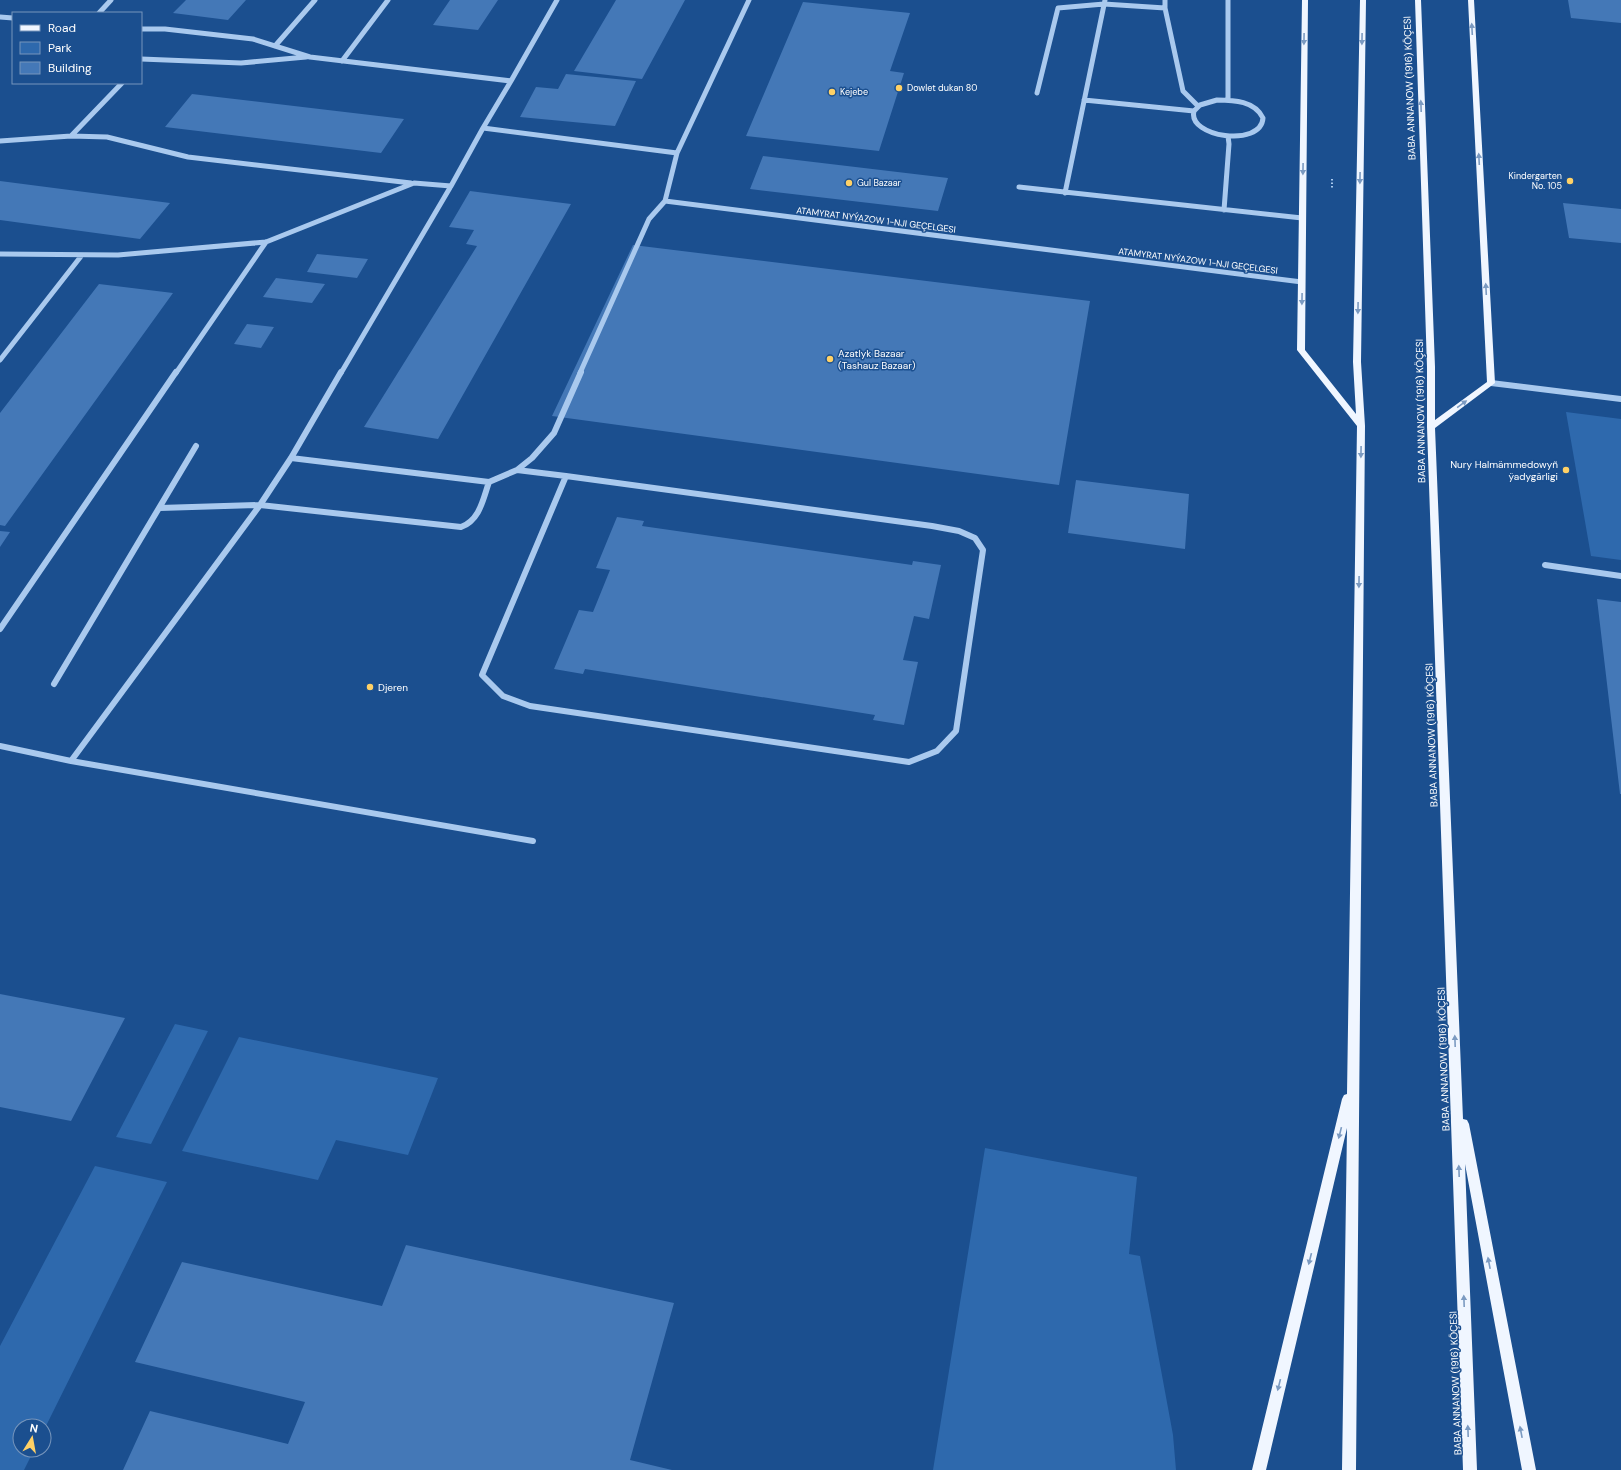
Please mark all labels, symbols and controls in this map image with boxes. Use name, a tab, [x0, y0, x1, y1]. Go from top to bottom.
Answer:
legend	[12, 12, 142, 84]
street label: BABA ANNANOW (1916) KÖÇESI	[1400, 16, 1419, 160]
text: Road	[48, 20, 76, 36]
one-way arrow	[1469, 23, 1476, 35]
one-way arrow	[1301, 33, 1307, 46]
one-way arrow	[1359, 33, 1365, 46]
text: Park	[48, 40, 72, 56]
text: Building	[48, 60, 92, 76]
place label: Dowlet dukan 80	[907, 82, 978, 94]
marker: Dowlet dukan 80	[894, 83, 904, 93]
place label: Kejebe	[840, 86, 868, 98]
marker: Kejebe	[827, 87, 837, 97]
one-way arrow	[1418, 100, 1425, 112]
one-way arrow	[1476, 153, 1483, 165]
one-way arrow	[1300, 163, 1306, 176]
place label: Kindergarten No. 105	[1509, 170, 1562, 192]
one-way arrow	[1357, 172, 1363, 185]
marker: Kindergarten No. 105	[1565, 176, 1575, 186]
place label: Gul Bazaar	[857, 177, 902, 189]
marker: Gul Bazaar	[844, 178, 854, 188]
street label: ATAMYRAT NYÝAZOW 1-NJI GEÇELGESI	[796, 203, 957, 236]
street label: ATAMYRAT NYÝAZOW 1-NJI GEÇELGESI	[1118, 244, 1279, 277]
one-way arrow	[1483, 282, 1489, 295]
one-way arrow	[1299, 293, 1305, 306]
one-way arrow	[1355, 302, 1361, 315]
street label: BABA ANNANOW (1916) KÖÇESI	[1413, 339, 1428, 483]
place label: Azatlyk Bazaar (Tashauz Bazaar)	[838, 347, 916, 372]
marker: Azatlyk Bazaar (Tashauz Bazaar)	[825, 354, 835, 364]
one-way arrow	[1457, 400, 1468, 408]
one-way arrow	[1358, 446, 1364, 459]
place label: Nury Halmämmedowyñ ÿadygärligi	[1450, 458, 1558, 483]
marker: Nury Halmämmedowyñ ÿadygärligi	[1561, 465, 1571, 475]
one-way arrow	[1356, 576, 1362, 589]
street label: BABA ANNANOW (1916) KÖÇESI	[1422, 663, 1441, 807]
place label: Djeren	[378, 681, 408, 694]
marker: Djeren	[365, 682, 375, 692]
street label: BABA ANNANOW (1916) KÖÇESI	[1434, 987, 1453, 1131]
one-way arrow	[1451, 1035, 1458, 1047]
one-way arrow	[1337, 1127, 1343, 1139]
one-way arrow	[1456, 1165, 1463, 1177]
one-way arrow	[1306, 1253, 1312, 1265]
one-way arrow	[1486, 1257, 1492, 1269]
one-way arrow	[1461, 1294, 1467, 1307]
street label: BABA ANNANOW (1916) KÖÇESI	[1446, 1311, 1465, 1455]
one-way arrow	[1276, 1379, 1282, 1392]
north arrow	[12, 1418, 52, 1458]
text: N	[29, 1421, 39, 1436]
one-way arrow	[1465, 1425, 1472, 1437]
one-way arrow	[1518, 1426, 1524, 1438]

